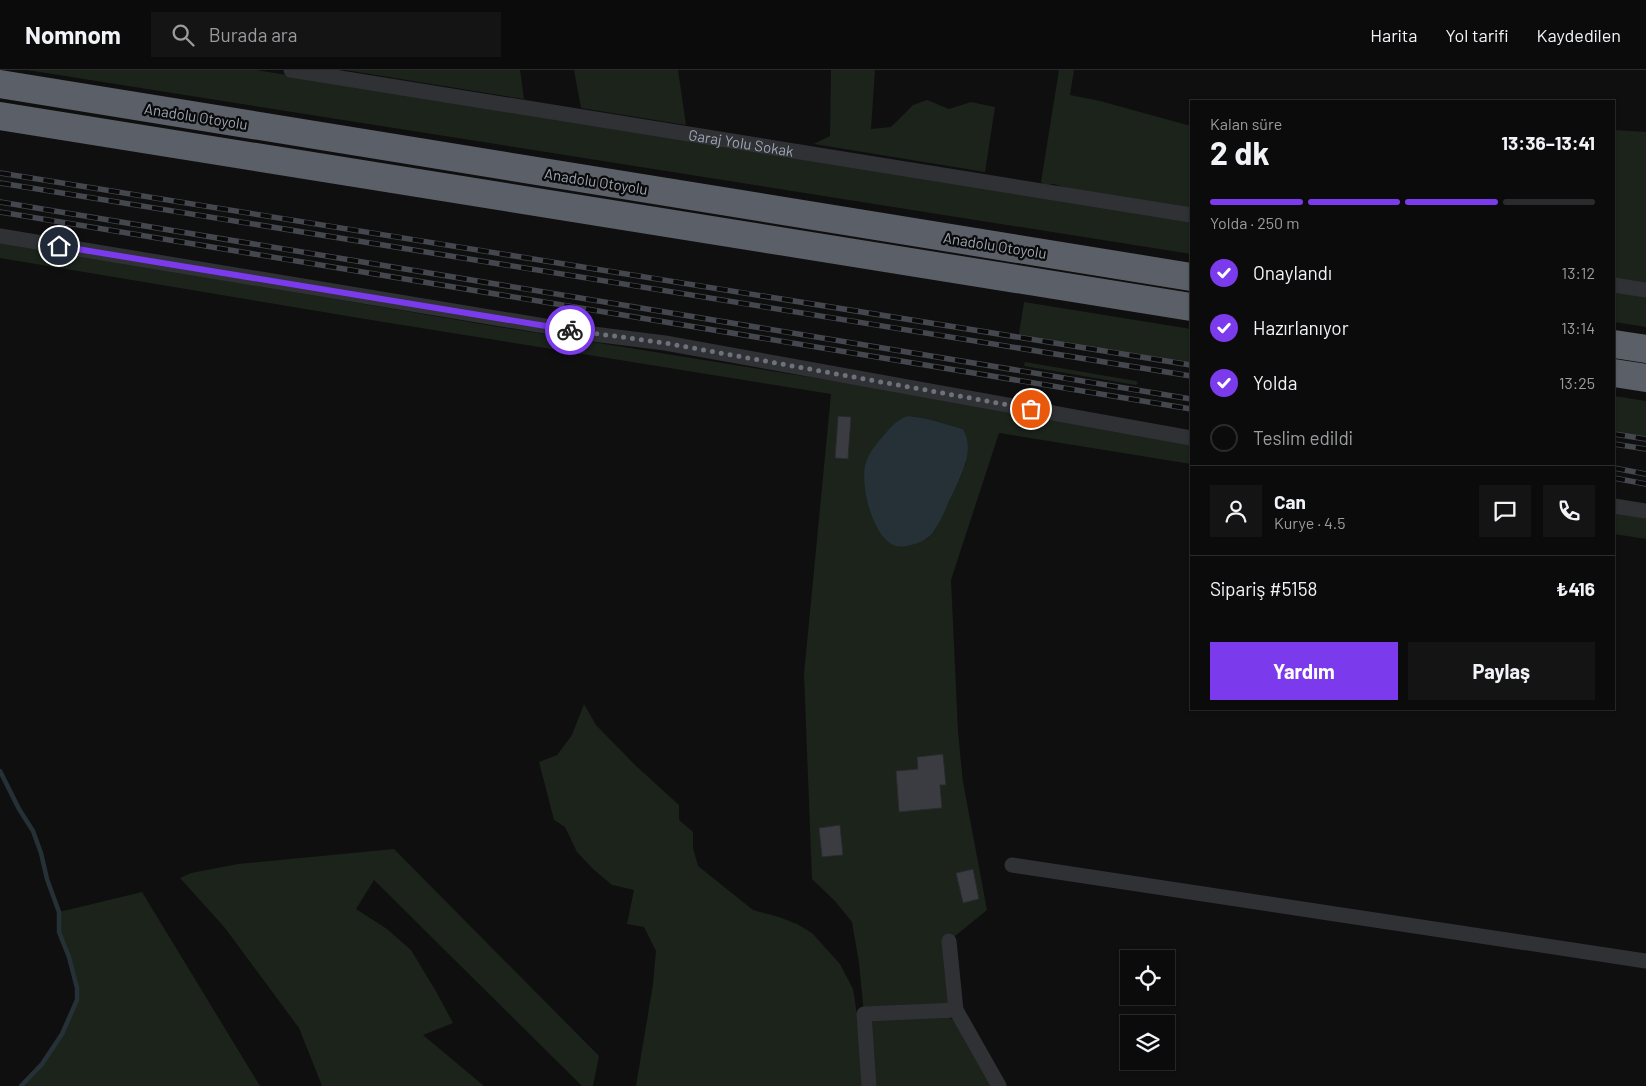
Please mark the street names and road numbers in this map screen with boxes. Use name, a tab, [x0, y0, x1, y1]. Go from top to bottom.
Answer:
street label: Anadolu Otoyolu	[143, 99, 249, 133]
street label: Garaj Yolu Sokak	[687, 125, 796, 160]
street label: Anadolu Otoyolu	[543, 164, 649, 198]
street label: Anadolu Otoyolu	[942, 228, 1048, 262]

